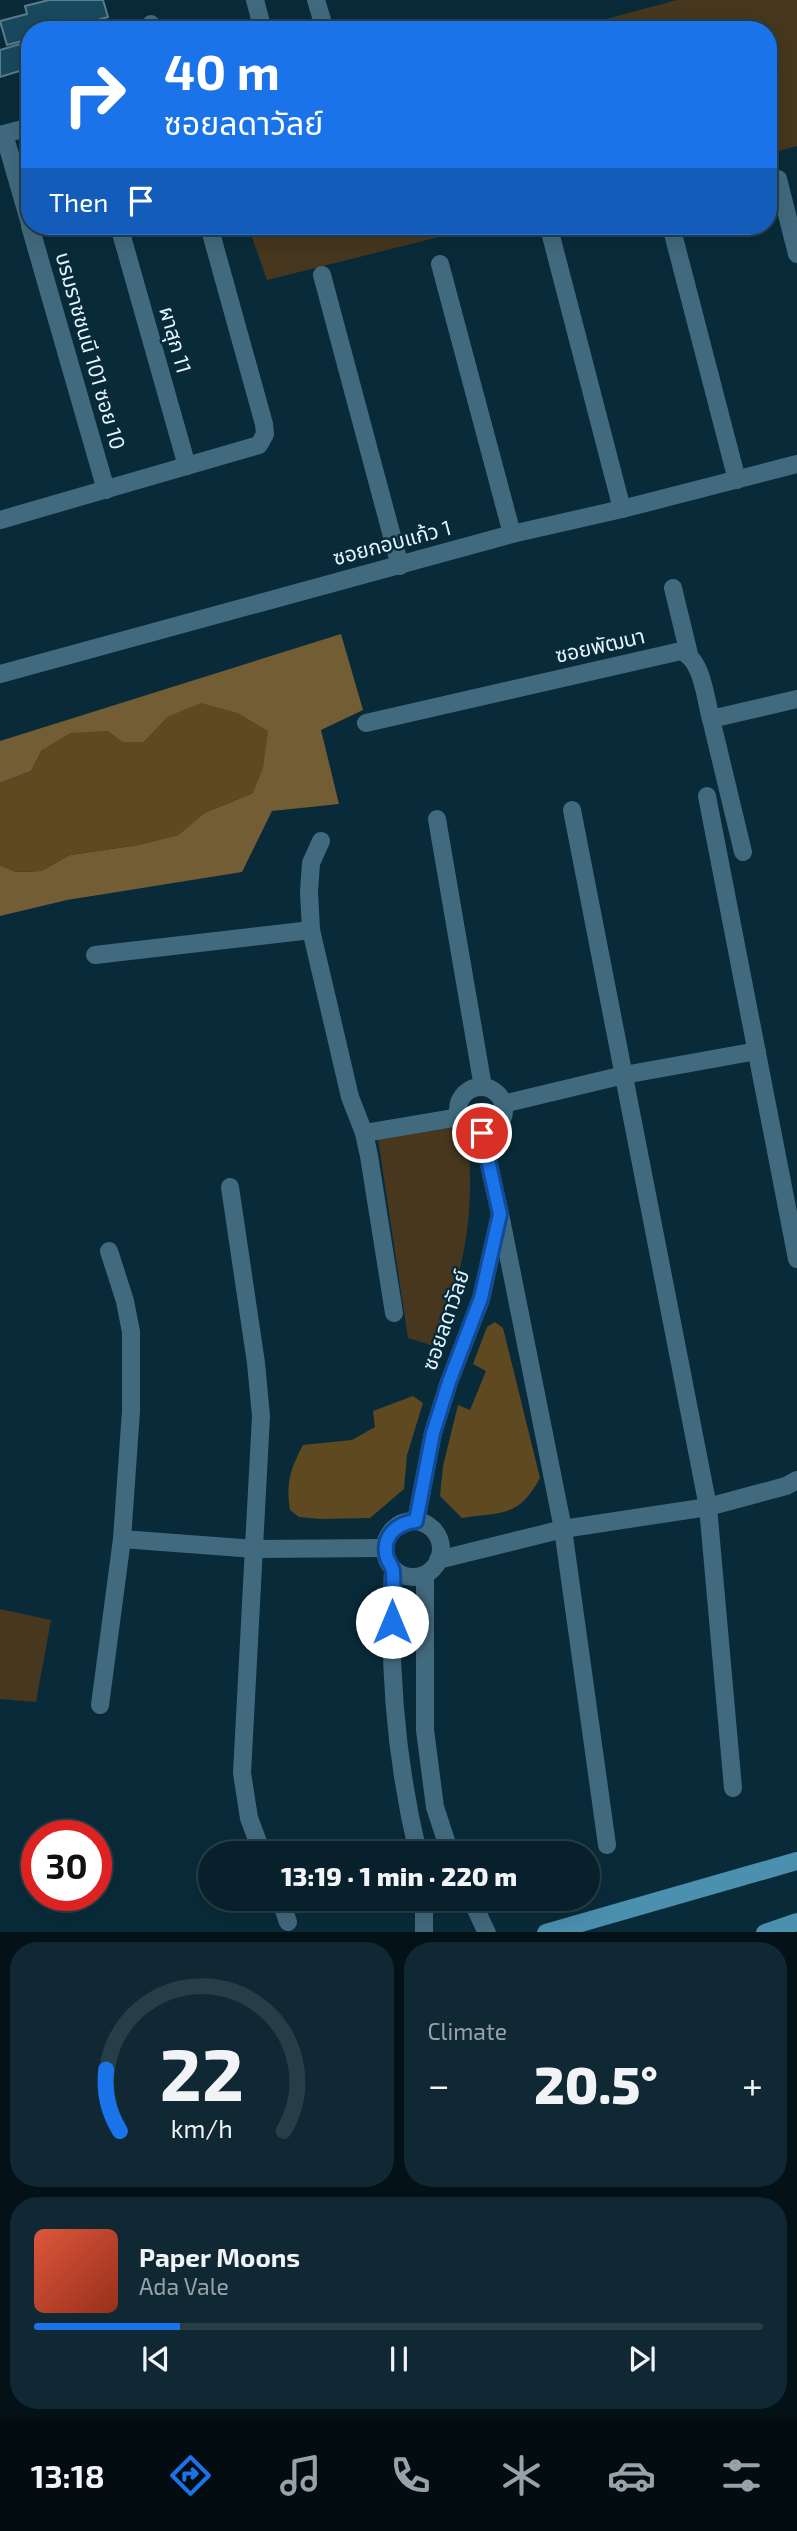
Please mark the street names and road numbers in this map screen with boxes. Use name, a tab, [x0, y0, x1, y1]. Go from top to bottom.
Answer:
street label: บรมราชชนนี 101 ซอย 10	[51, 249, 132, 452]
street label: ผาสุก 11	[153, 303, 198, 376]
street label: ซอยกอบแก้ว 1	[330, 514, 454, 569]
street label: ซอยพัฒนา	[552, 622, 647, 667]
street label: ซอยลดาวัลย์	[416, 1266, 473, 1373]

